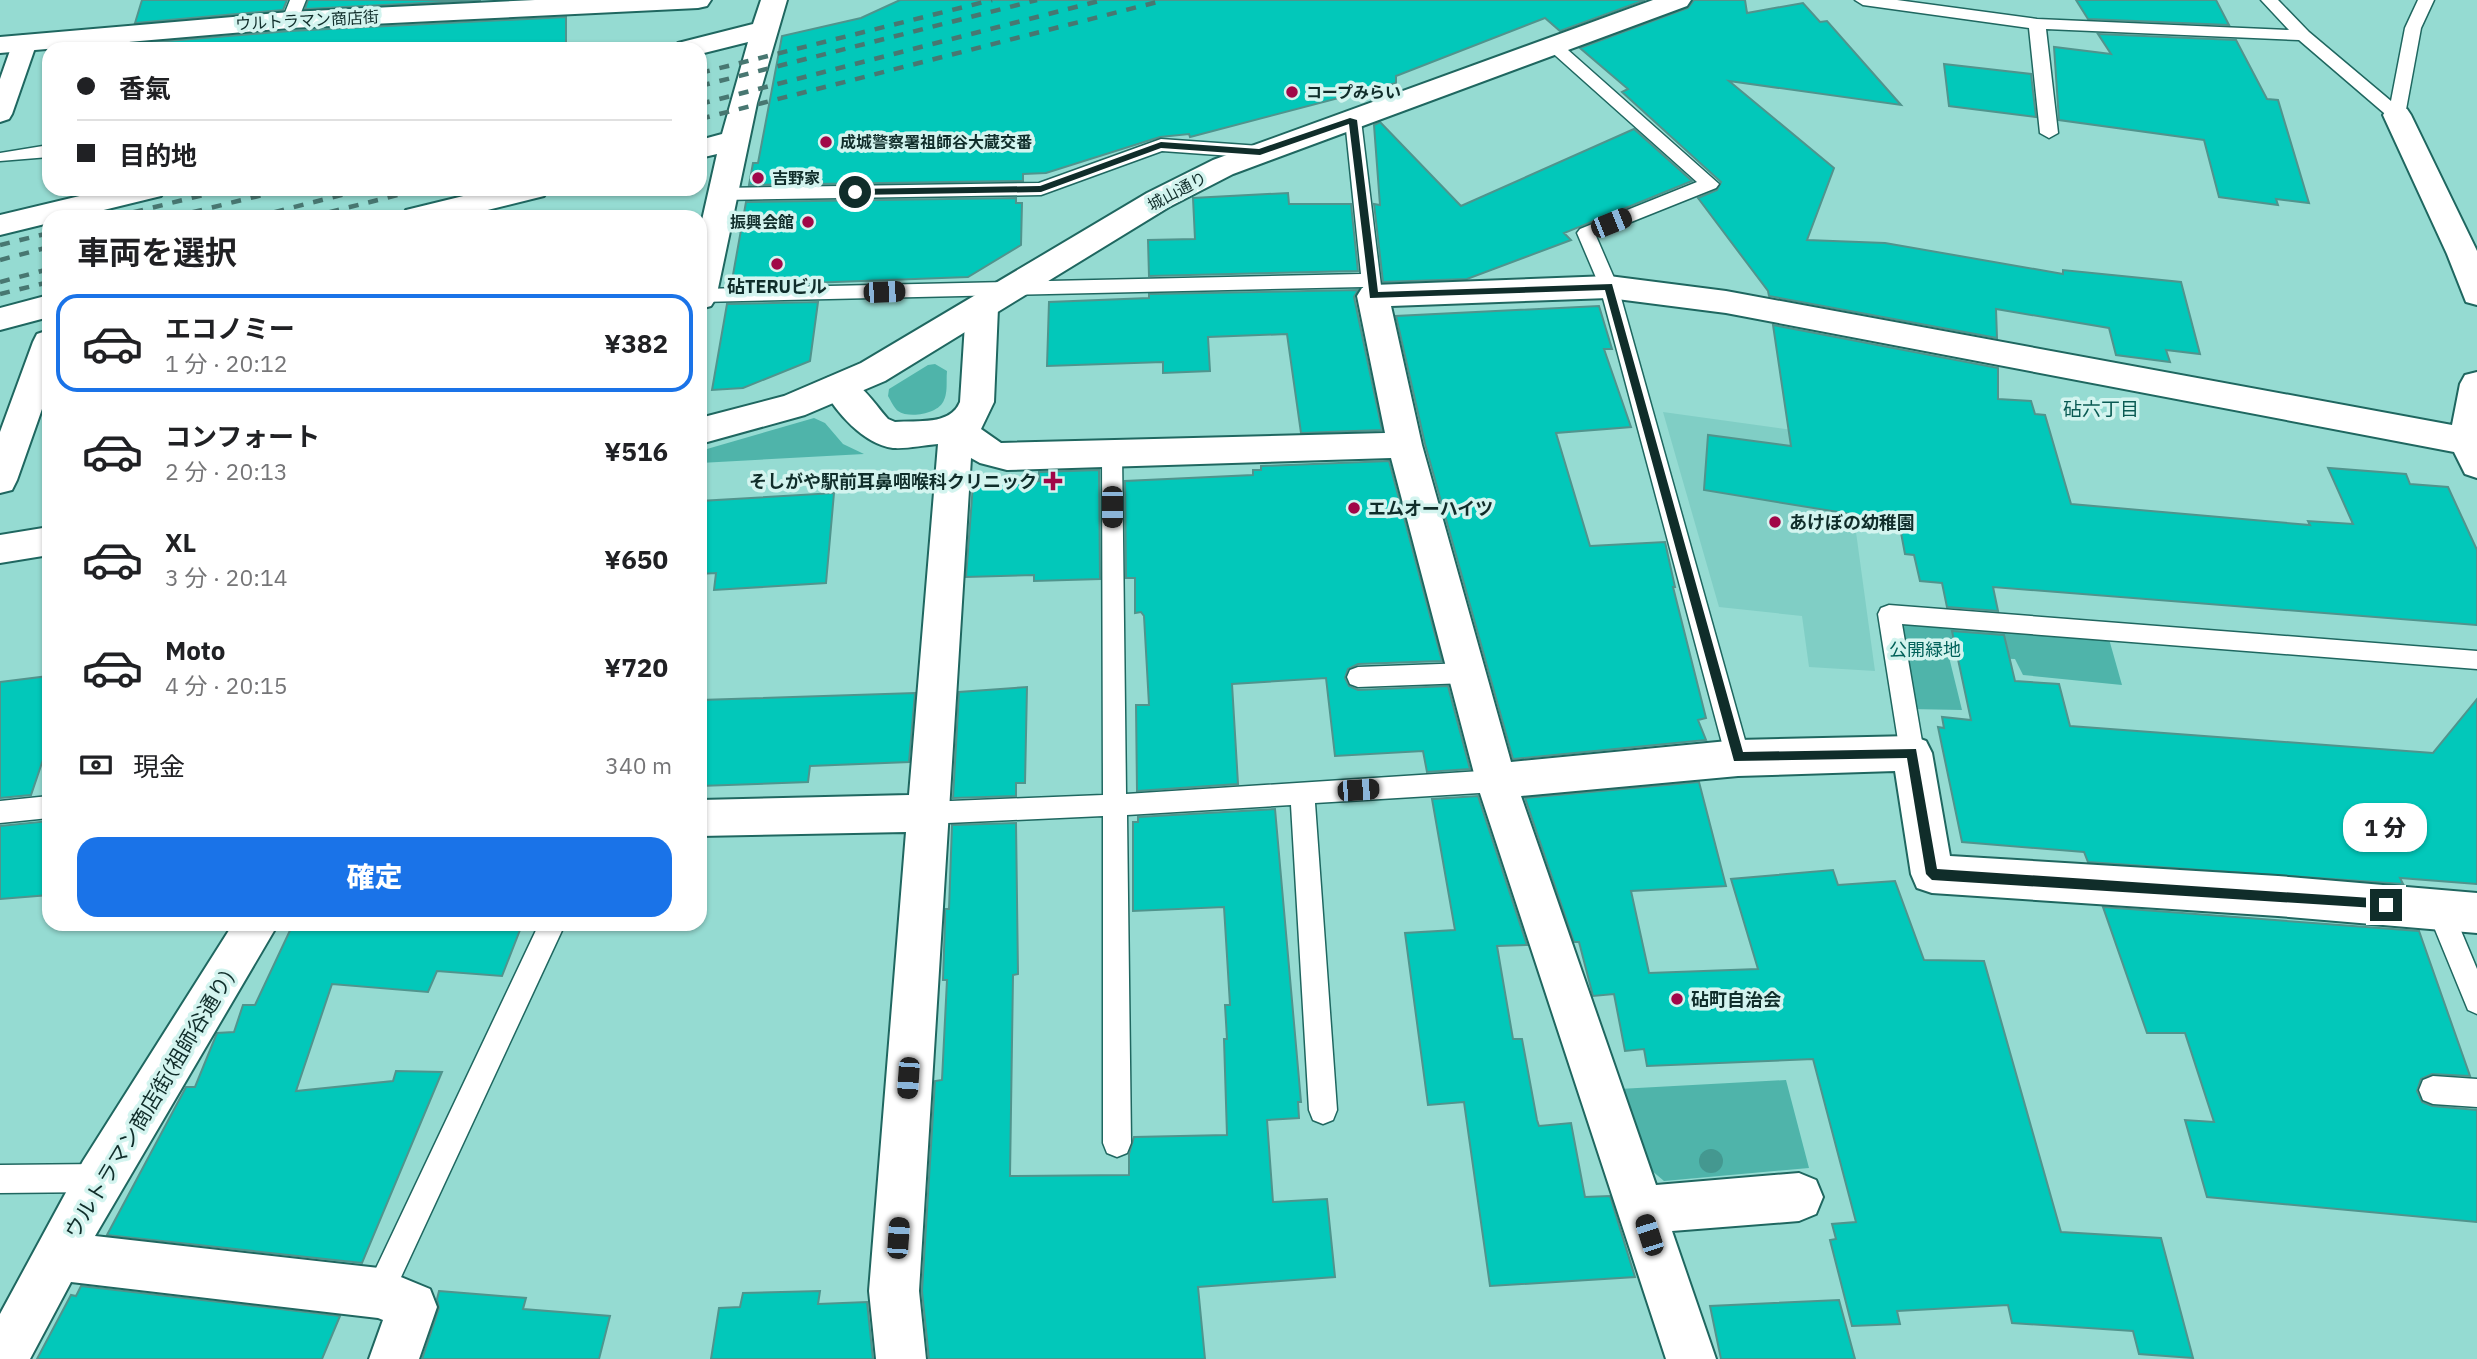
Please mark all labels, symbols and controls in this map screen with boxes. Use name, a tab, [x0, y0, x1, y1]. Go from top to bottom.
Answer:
street label: ウルトラマン商店街	[235, 6, 379, 34]
text: 香氣	[119, 71, 171, 105]
place label: コープみらい	[1306, 82, 1401, 102]
marker: コープみらい	[1284, 84, 1300, 100]
place label: 成城警察署祖師谷大蔵交番	[840, 132, 1032, 152]
marker: 成城警察署祖師谷大蔵交番	[818, 134, 834, 150]
text: 目的地	[119, 138, 197, 172]
street label: 城山通り	[1144, 167, 1210, 215]
place label: 吉野家	[772, 168, 820, 188]
marker: 吉野家	[750, 170, 766, 186]
route start	[839, 176, 871, 208]
car	[1588, 205, 1635, 241]
place label: 振興会館	[730, 212, 794, 232]
marker: 振興会館	[800, 214, 816, 230]
text: 車両を選択	[77, 231, 237, 273]
marker: 砧TERUビル	[769, 256, 785, 272]
place label: 砧TERUビル	[727, 275, 827, 298]
car	[863, 281, 906, 303]
text: エコノミー	[165, 311, 295, 345]
icon: car	[81, 312, 144, 375]
text: ¥382	[604, 326, 668, 360]
text: 1 分 · 20:12	[165, 348, 288, 378]
district label: 砧六丁目	[2063, 397, 2139, 421]
text: コンフォート	[165, 419, 320, 453]
icon: car	[81, 420, 144, 483]
text: ¥516	[604, 434, 668, 468]
text: 2 分 · 20:13	[165, 456, 288, 486]
place label: そしがや駅前耳鼻咽喉科クリニック	[749, 470, 1037, 493]
marker: そしがや駅前耳鼻咽喉科クリニック	[1043, 471, 1063, 491]
car	[1102, 486, 1123, 528]
place label: エムオーハイツ	[1368, 497, 1493, 520]
marker: エムオーハイツ	[1346, 500, 1362, 516]
place label: あけぼの幼稚園	[1789, 511, 1915, 534]
marker: あけぼの幼稚園	[1767, 514, 1783, 530]
text: XL	[165, 525, 196, 559]
icon: car	[81, 528, 144, 591]
text: ¥650	[604, 542, 668, 576]
text: 3 分 · 20:14	[165, 562, 288, 592]
text: Moto	[165, 633, 225, 667]
icon: car	[81, 636, 144, 699]
park label: 公開緑地	[1889, 638, 1961, 661]
text: ¥720	[604, 650, 668, 684]
text: 4 分 · 20:15	[165, 670, 288, 700]
icon: cash	[77, 746, 115, 784]
text: 現金	[133, 749, 185, 783]
text: 340 m	[605, 750, 672, 780]
car	[1337, 778, 1380, 802]
callout: 1 分	[2344, 804, 2428, 852]
text: 1 分	[2364, 812, 2406, 842]
button: 確定	[77, 837, 672, 917]
route end	[2370, 889, 2402, 921]
street label: ウルトラマン商店街(祖師谷通り)	[58, 965, 240, 1243]
place label: 砧町自治会	[1691, 988, 1781, 1011]
marker: 砧町自治会	[1669, 991, 1685, 1007]
car	[897, 1056, 920, 1100]
car	[1633, 1212, 1666, 1258]
car	[887, 1216, 910, 1260]

